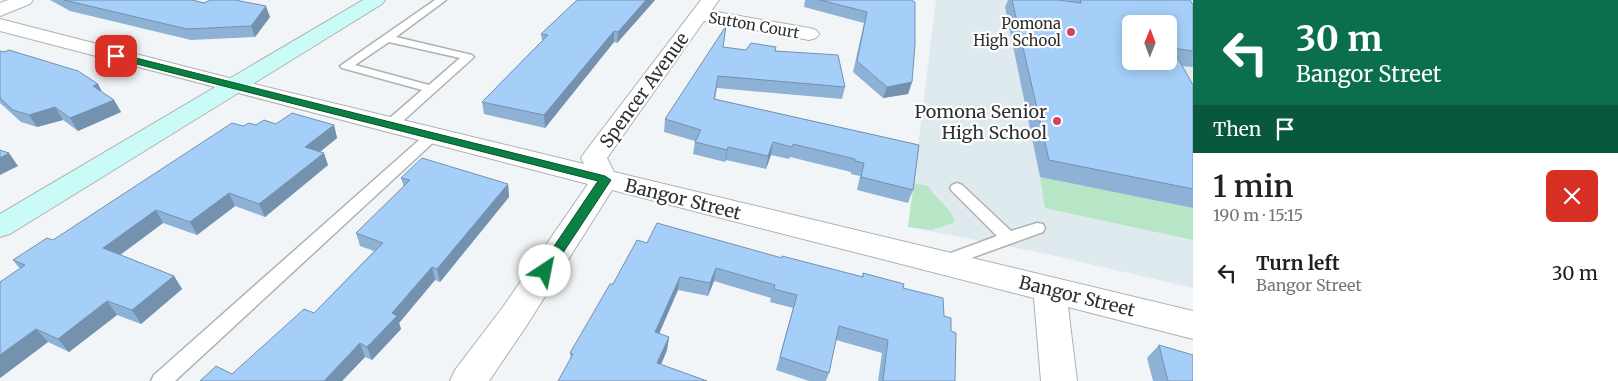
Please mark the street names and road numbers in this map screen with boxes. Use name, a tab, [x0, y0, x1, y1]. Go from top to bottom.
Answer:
street label: Sutton Court	[707, 8, 801, 42]
street label: Spencer Avenue	[594, 28, 694, 152]
street label: Bangor Street	[623, 173, 743, 225]
street label: Bangor Street	[1017, 270, 1137, 322]

